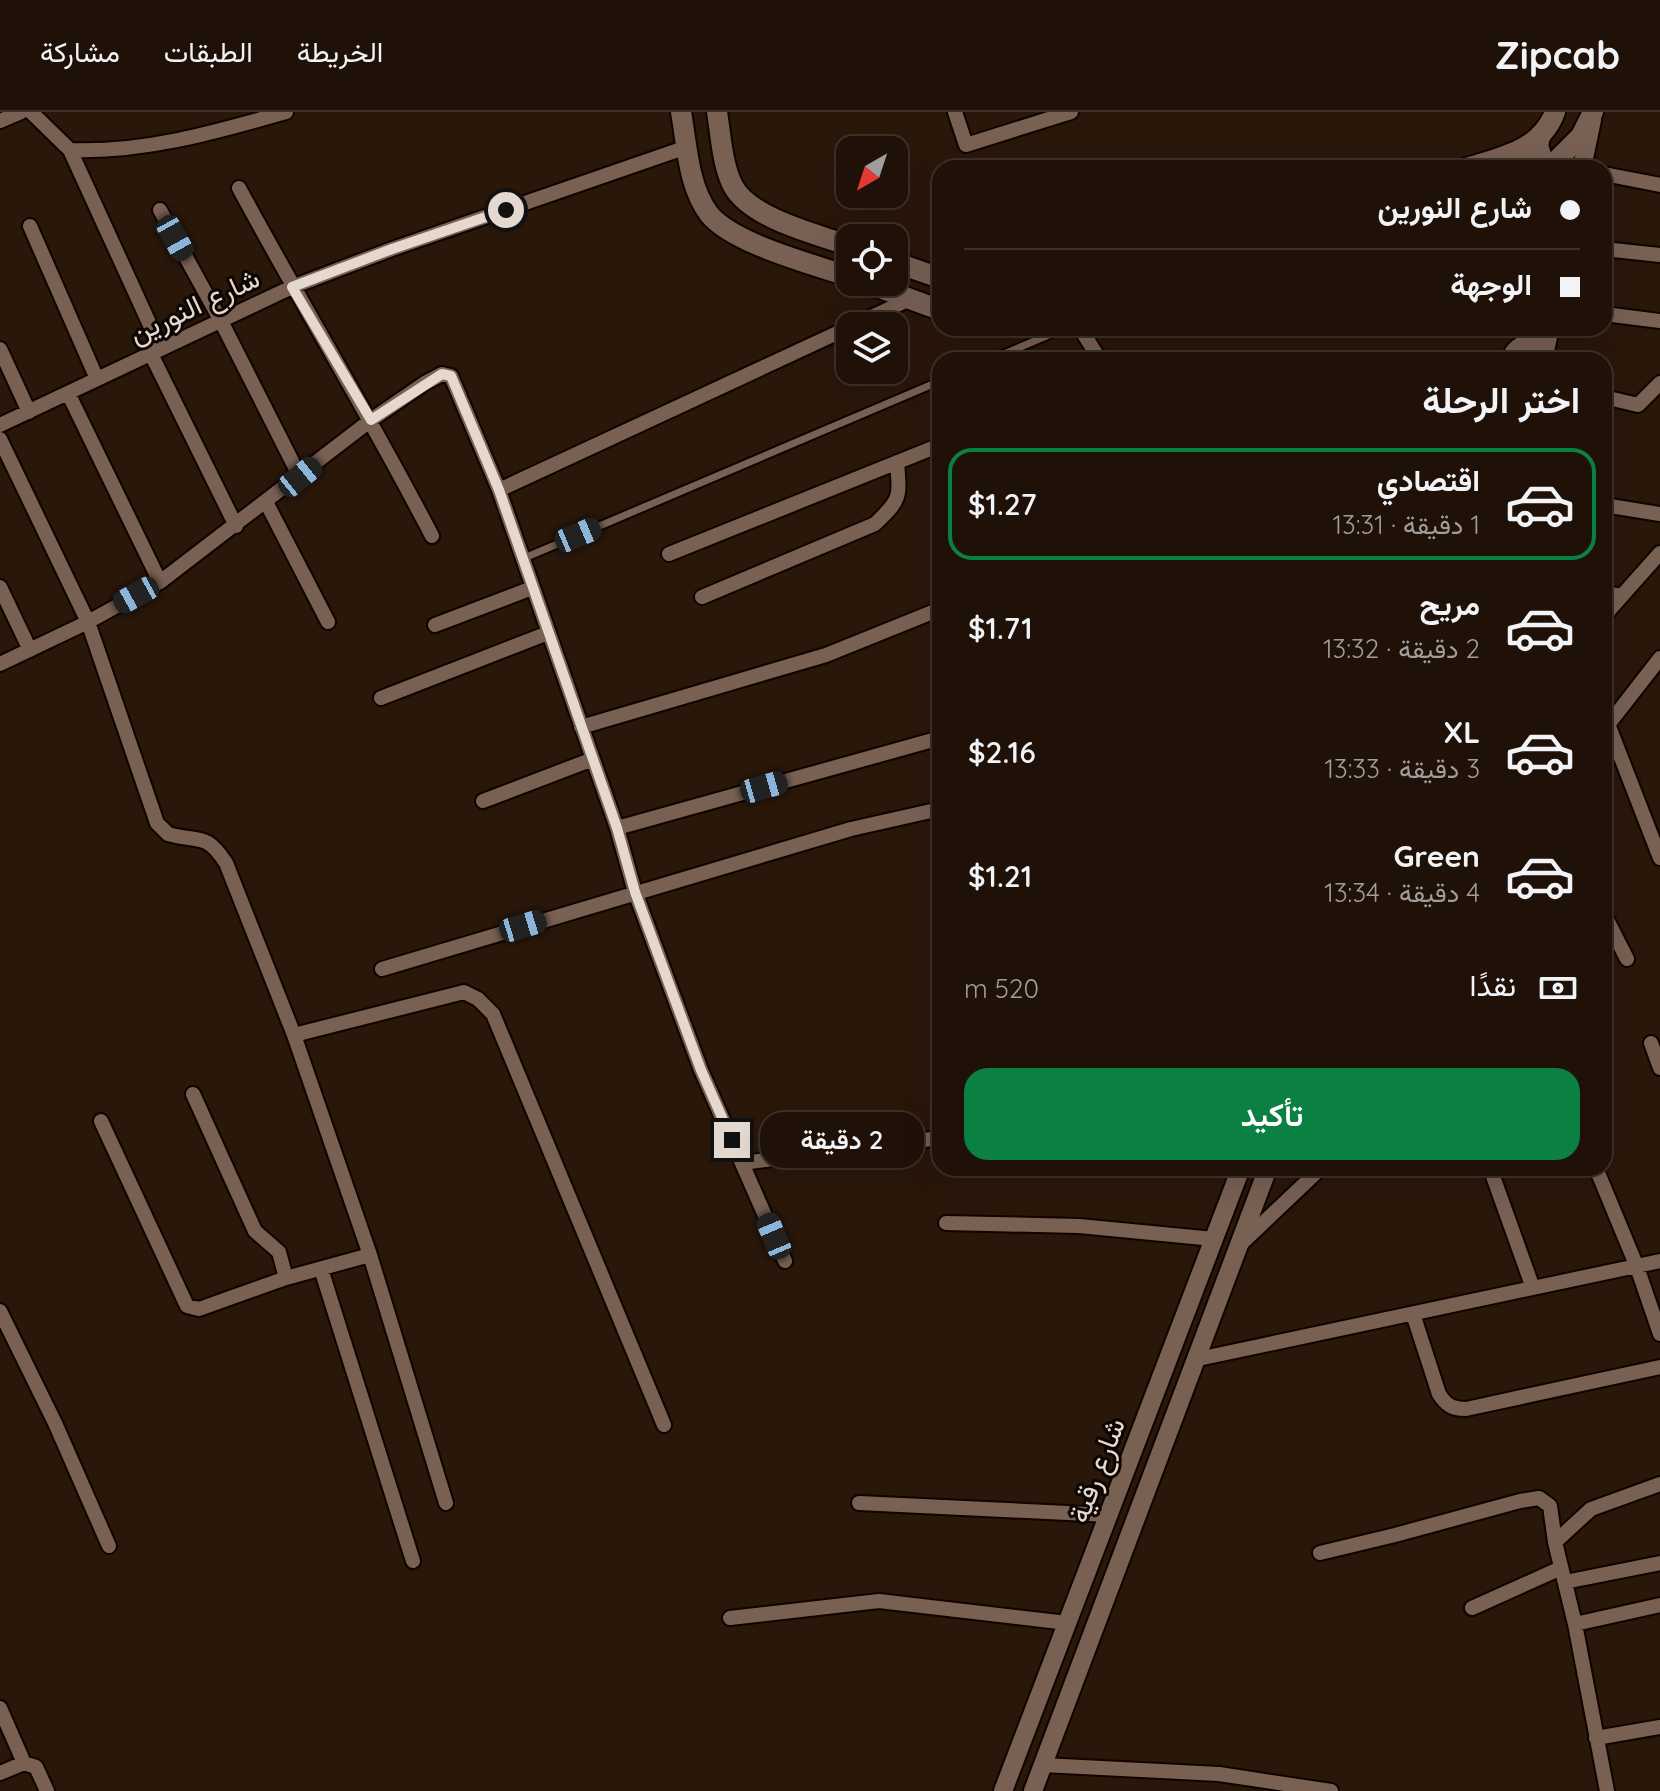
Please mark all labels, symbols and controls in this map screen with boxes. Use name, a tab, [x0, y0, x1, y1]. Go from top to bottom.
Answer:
text: Zipcab	[1495, 31, 1620, 79]
text: مشاركة	[40, 34, 120, 69]
text: الطبقات	[164, 34, 253, 69]
text: الخريطة	[297, 34, 383, 69]
north arrow	[836, 136, 908, 208]
map controls	[836, 136, 908, 384]
text: شارع النورين	[1377, 188, 1532, 226]
route start	[488, 192, 524, 228]
car	[153, 211, 197, 265]
button: locate	[836, 224, 908, 296]
street label: شارع النورين	[123, 260, 266, 352]
text: الوجهة	[1450, 265, 1532, 303]
button: layers	[836, 312, 908, 384]
text: اختر الرحلة	[1422, 377, 1580, 422]
car	[274, 453, 326, 501]
text: اقتصادي	[1377, 461, 1480, 499]
icon: car	[1504, 468, 1576, 540]
text: $1.27	[968, 485, 1037, 523]
text: 1 دقيقة · 13:31	[1332, 508, 1480, 541]
car	[551, 515, 605, 555]
car	[109, 573, 163, 617]
text: مريح	[1420, 585, 1480, 623]
icon: car	[1504, 592, 1576, 664]
text: $1.71	[968, 609, 1033, 647]
text: 2 دقيقة · 13:32	[1323, 632, 1480, 665]
text: XL	[1443, 713, 1480, 751]
icon: car	[1504, 716, 1576, 788]
text: $2.16	[968, 733, 1036, 771]
text: 3 دقيقة · 13:33	[1324, 752, 1480, 785]
car	[738, 769, 790, 805]
text: Green	[1393, 837, 1480, 875]
icon: car	[1504, 840, 1576, 912]
text: $1.21	[968, 857, 1032, 895]
text: 4 دقيقة · 13:34	[1324, 876, 1480, 909]
car	[497, 908, 549, 944]
text: نقدًا	[1470, 966, 1516, 1004]
icon: cash	[1536, 966, 1580, 1010]
text: 520 m	[964, 972, 1039, 1005]
button: تأكيد	[964, 1068, 1580, 1160]
callout: 2 دقيقة	[760, 1112, 924, 1168]
route end	[714, 1122, 750, 1158]
text: 2 دقيقة	[801, 1123, 883, 1156]
car	[754, 1209, 794, 1263]
street label: شارع رقية	[1060, 1413, 1134, 1528]

